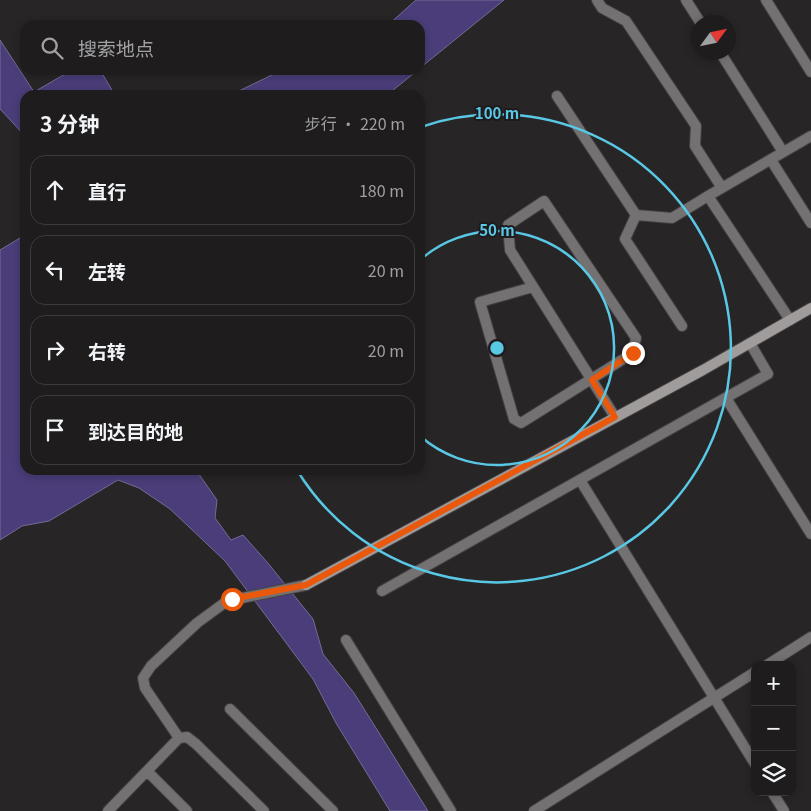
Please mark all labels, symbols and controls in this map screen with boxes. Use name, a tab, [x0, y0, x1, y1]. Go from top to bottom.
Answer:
north arrow	[691, 15, 736, 60]
search box	[20, 20, 425, 75]
icon: search	[38, 34, 66, 62]
text: 搜索地点	[78, 34, 154, 61]
text: 100 m	[475, 102, 519, 123]
text: 3 分钟	[40, 108, 99, 138]
text: 步行 · 220 m	[305, 111, 405, 135]
icon: ahead	[41, 176, 69, 204]
text: 直行	[88, 177, 126, 204]
text: 180 m	[359, 178, 404, 202]
text: 50 m	[479, 219, 515, 240]
icon: left	[41, 256, 69, 284]
text: 左转	[88, 257, 126, 284]
text: 20 m	[368, 258, 404, 282]
icon: right	[41, 336, 69, 364]
text: 右转	[88, 337, 126, 364]
text: 20 m	[368, 338, 404, 362]
centre of rings	[488, 339, 506, 357]
route end	[622, 342, 645, 365]
icon: arrive	[41, 416, 69, 444]
text: 到达目的地	[88, 417, 183, 444]
route start	[221, 588, 244, 611]
map controls	[751, 661, 796, 796]
button: +	[751, 661, 796, 706]
button: −	[751, 706, 796, 751]
button: layers	[751, 751, 796, 796]

